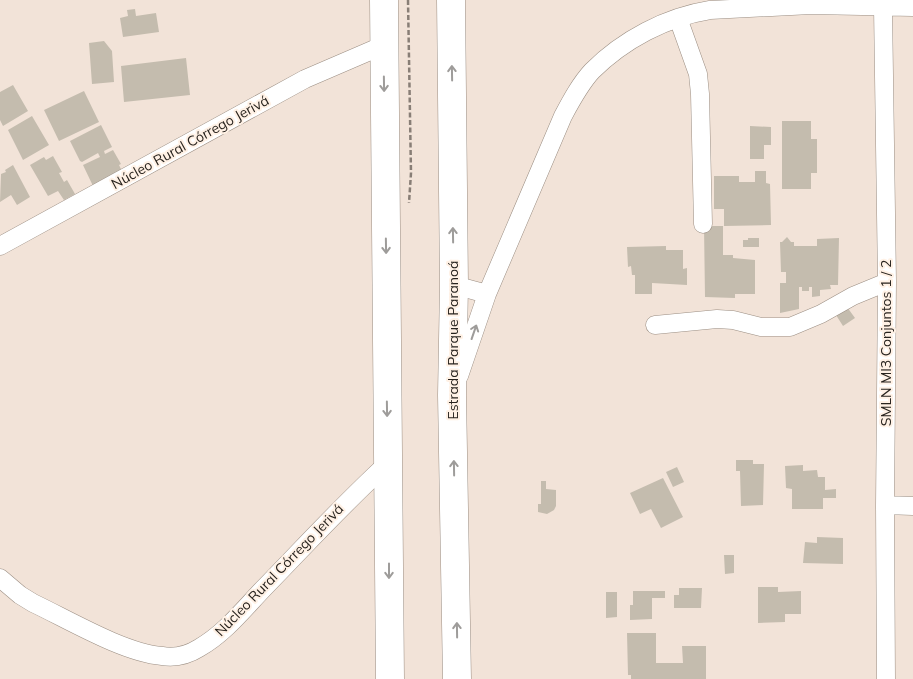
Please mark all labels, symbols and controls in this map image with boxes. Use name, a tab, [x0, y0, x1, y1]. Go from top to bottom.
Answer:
one-way arrow	[447, 65, 457, 82]
one-way arrow	[379, 75, 389, 91]
street label: Núcleo Rural Córrego Jerivá	[108, 91, 272, 193]
one-way arrow	[448, 228, 458, 244]
one-way arrow	[381, 238, 391, 254]
street label: SMLN MI3 Conjuntos 1 / 2	[877, 260, 895, 426]
street label: Estrada Parque Paranoá	[444, 261, 462, 419]
one-way arrow	[470, 325, 479, 341]
one-way arrow	[382, 400, 392, 416]
one-way arrow	[449, 460, 459, 476]
street label: Núcleo Rural Córrego Jerivá	[211, 500, 347, 640]
one-way arrow	[384, 562, 394, 579]
one-way arrow	[452, 623, 462, 639]

